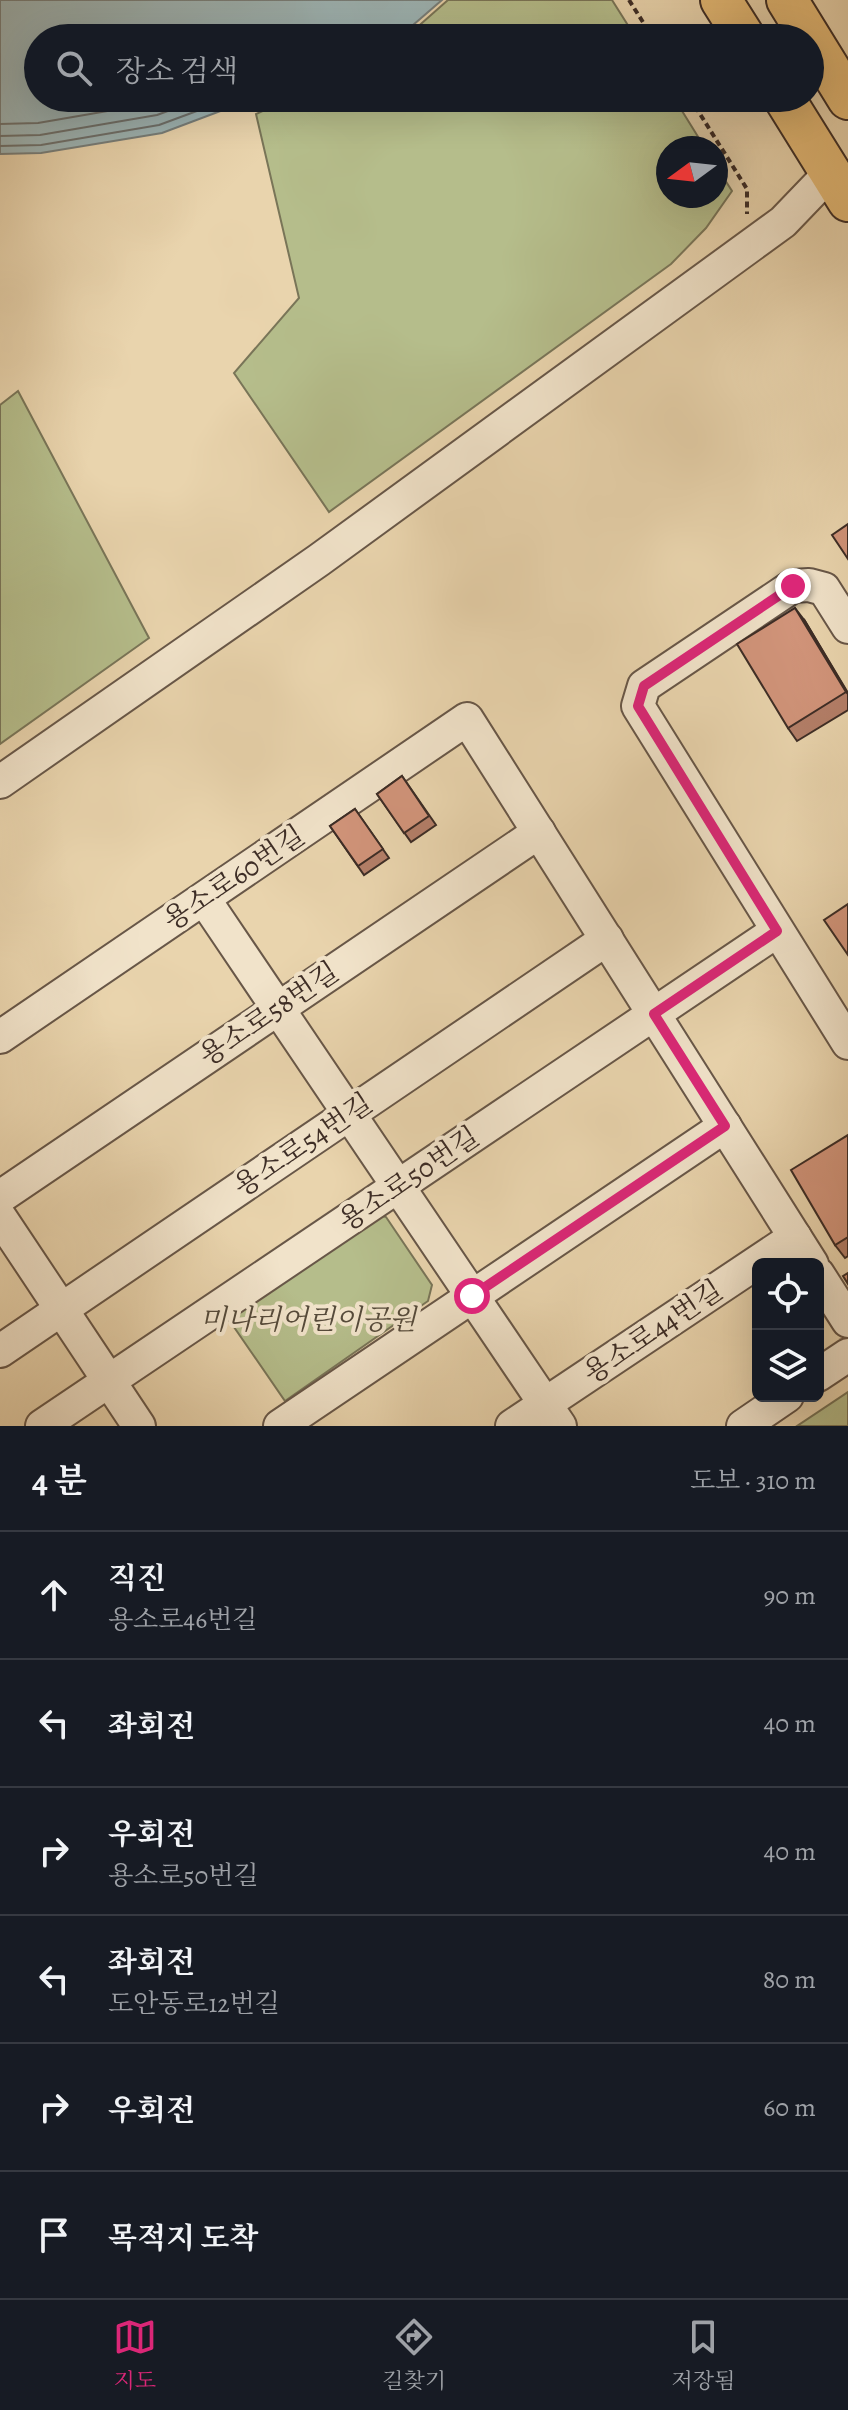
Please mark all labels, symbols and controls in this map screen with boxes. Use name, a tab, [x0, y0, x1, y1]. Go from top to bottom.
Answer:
search box	[24, 24, 824, 112]
icon: search	[52, 46, 96, 90]
text: 장소 검색	[116, 51, 238, 91]
north arrow	[656, 136, 728, 208]
route end	[775, 568, 811, 604]
street label: 용소로60번길	[156, 817, 312, 939]
street label: 용소로58번길	[192, 953, 346, 1075]
street label: 용소로54번길	[226, 1085, 380, 1205]
street label: 용소로50번길	[331, 1118, 487, 1240]
map controls	[752, 1258, 824, 1402]
button: locate	[752, 1258, 824, 1330]
street label: 용소로44번길	[576, 1271, 730, 1393]
route start	[454, 1278, 490, 1314]
park label: 미나리어린이공원	[200, 1301, 418, 1339]
button: layers	[752, 1330, 824, 1402]
text: 4 분	[32, 1457, 87, 1504]
text: 도보 · 310 m	[690, 1463, 816, 1498]
text: 직진	[108, 1558, 166, 1598]
icon: ahead	[32, 1573, 76, 1617]
text: 90 m	[764, 1578, 816, 1613]
text: 용소로46번길	[108, 1602, 257, 1637]
icon: left	[32, 1701, 76, 1745]
text: 좌회전	[108, 1706, 195, 1746]
text: 40 m	[764, 1706, 816, 1741]
text: 우회전	[108, 1814, 195, 1854]
icon: right	[32, 1829, 76, 1873]
text: 40 m	[764, 1834, 816, 1869]
text: 용소로50번길	[108, 1858, 259, 1893]
text: 좌회전	[108, 1942, 195, 1982]
icon: left	[32, 1957, 76, 2001]
text: 80 m	[763, 1962, 816, 1997]
text: 도안동로12번길	[108, 1986, 280, 2021]
icon: right	[32, 2085, 76, 2129]
text: 우회전	[108, 2090, 195, 2130]
text: 60 m	[763, 2090, 816, 2125]
icon: arrive	[32, 2213, 76, 2257]
text: 목적지 도착	[108, 2218, 258, 2258]
tab: 지도	[113, 2315, 157, 2396]
tab: 길찾기	[382, 2315, 446, 2396]
tab: 저장됨	[671, 2315, 735, 2396]

